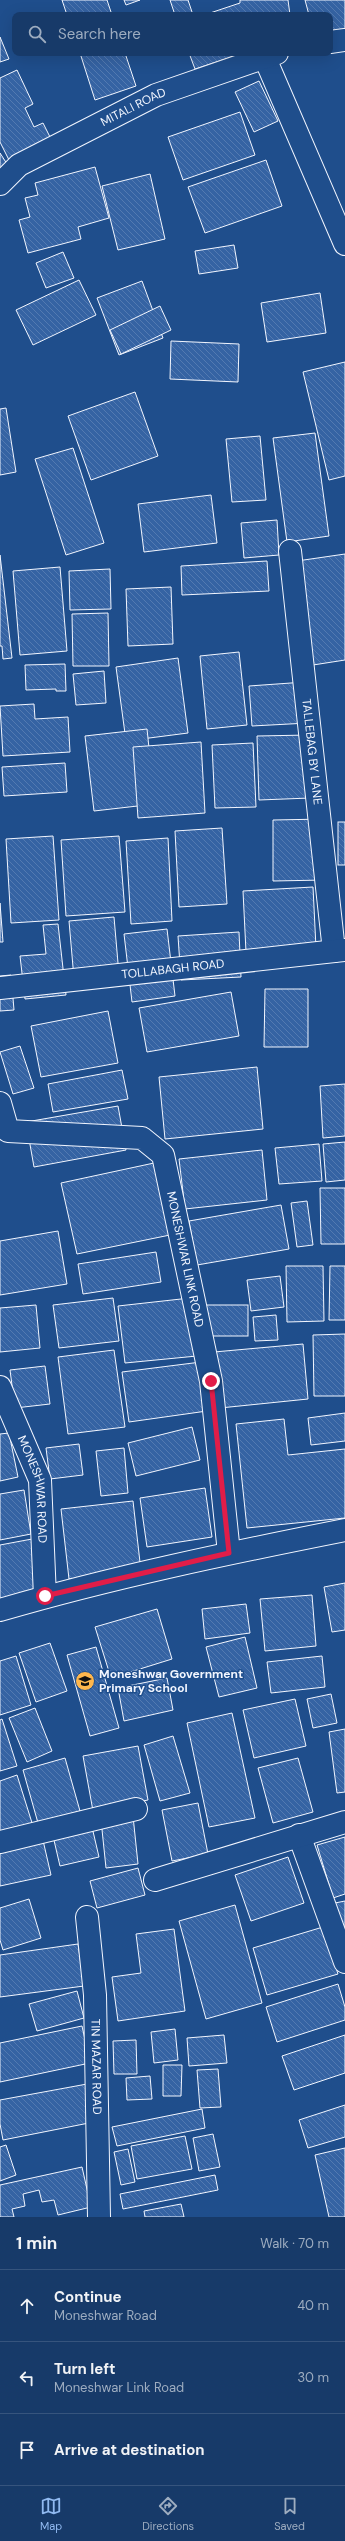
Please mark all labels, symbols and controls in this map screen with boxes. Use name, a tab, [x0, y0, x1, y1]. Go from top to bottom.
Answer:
search box	[12, 12, 333, 56]
icon: search	[26, 23, 48, 45]
text: Search here	[58, 24, 141, 44]
street label: MITALI ROAD	[98, 84, 168, 130]
street label: TALLEBAG BY LANE	[298, 698, 326, 806]
street label: TOLLABAGH ROAD	[121, 955, 225, 983]
street label: MONESHWAR LINK ROAD	[163, 1190, 207, 1329]
route end	[202, 1372, 220, 1390]
street label: MONESHWAR ROAD	[14, 1433, 51, 1543]
route start	[36, 1587, 54, 1605]
place label: Moneshwar Government Primary School	[99, 1666, 243, 1696]
school or university icon: Moneshwar Government Primary School	[74, 1670, 96, 1692]
street label: TIN MAZAR ROAD	[87, 2018, 105, 2115]
text: 1 min	[16, 2232, 57, 2254]
text: Walk · 70 m	[260, 2235, 329, 2252]
text: Continue	[54, 2287, 122, 2307]
icon: ahead	[16, 2295, 38, 2317]
text: 40 m	[297, 2297, 329, 2314]
text: Moneshwar Road	[54, 2307, 157, 2324]
text: Turn left	[54, 2359, 115, 2379]
icon: left	[16, 2367, 38, 2389]
text: 30 m	[297, 2369, 329, 2386]
text: Moneshwar Link Road	[54, 2379, 184, 2396]
icon: arrive	[16, 2439, 38, 2461]
text: Arrive at destination	[54, 2440, 205, 2460]
tab: Map	[40, 2495, 62, 2533]
tab: Directions	[142, 2495, 194, 2533]
tab: Saved	[274, 2495, 305, 2533]

